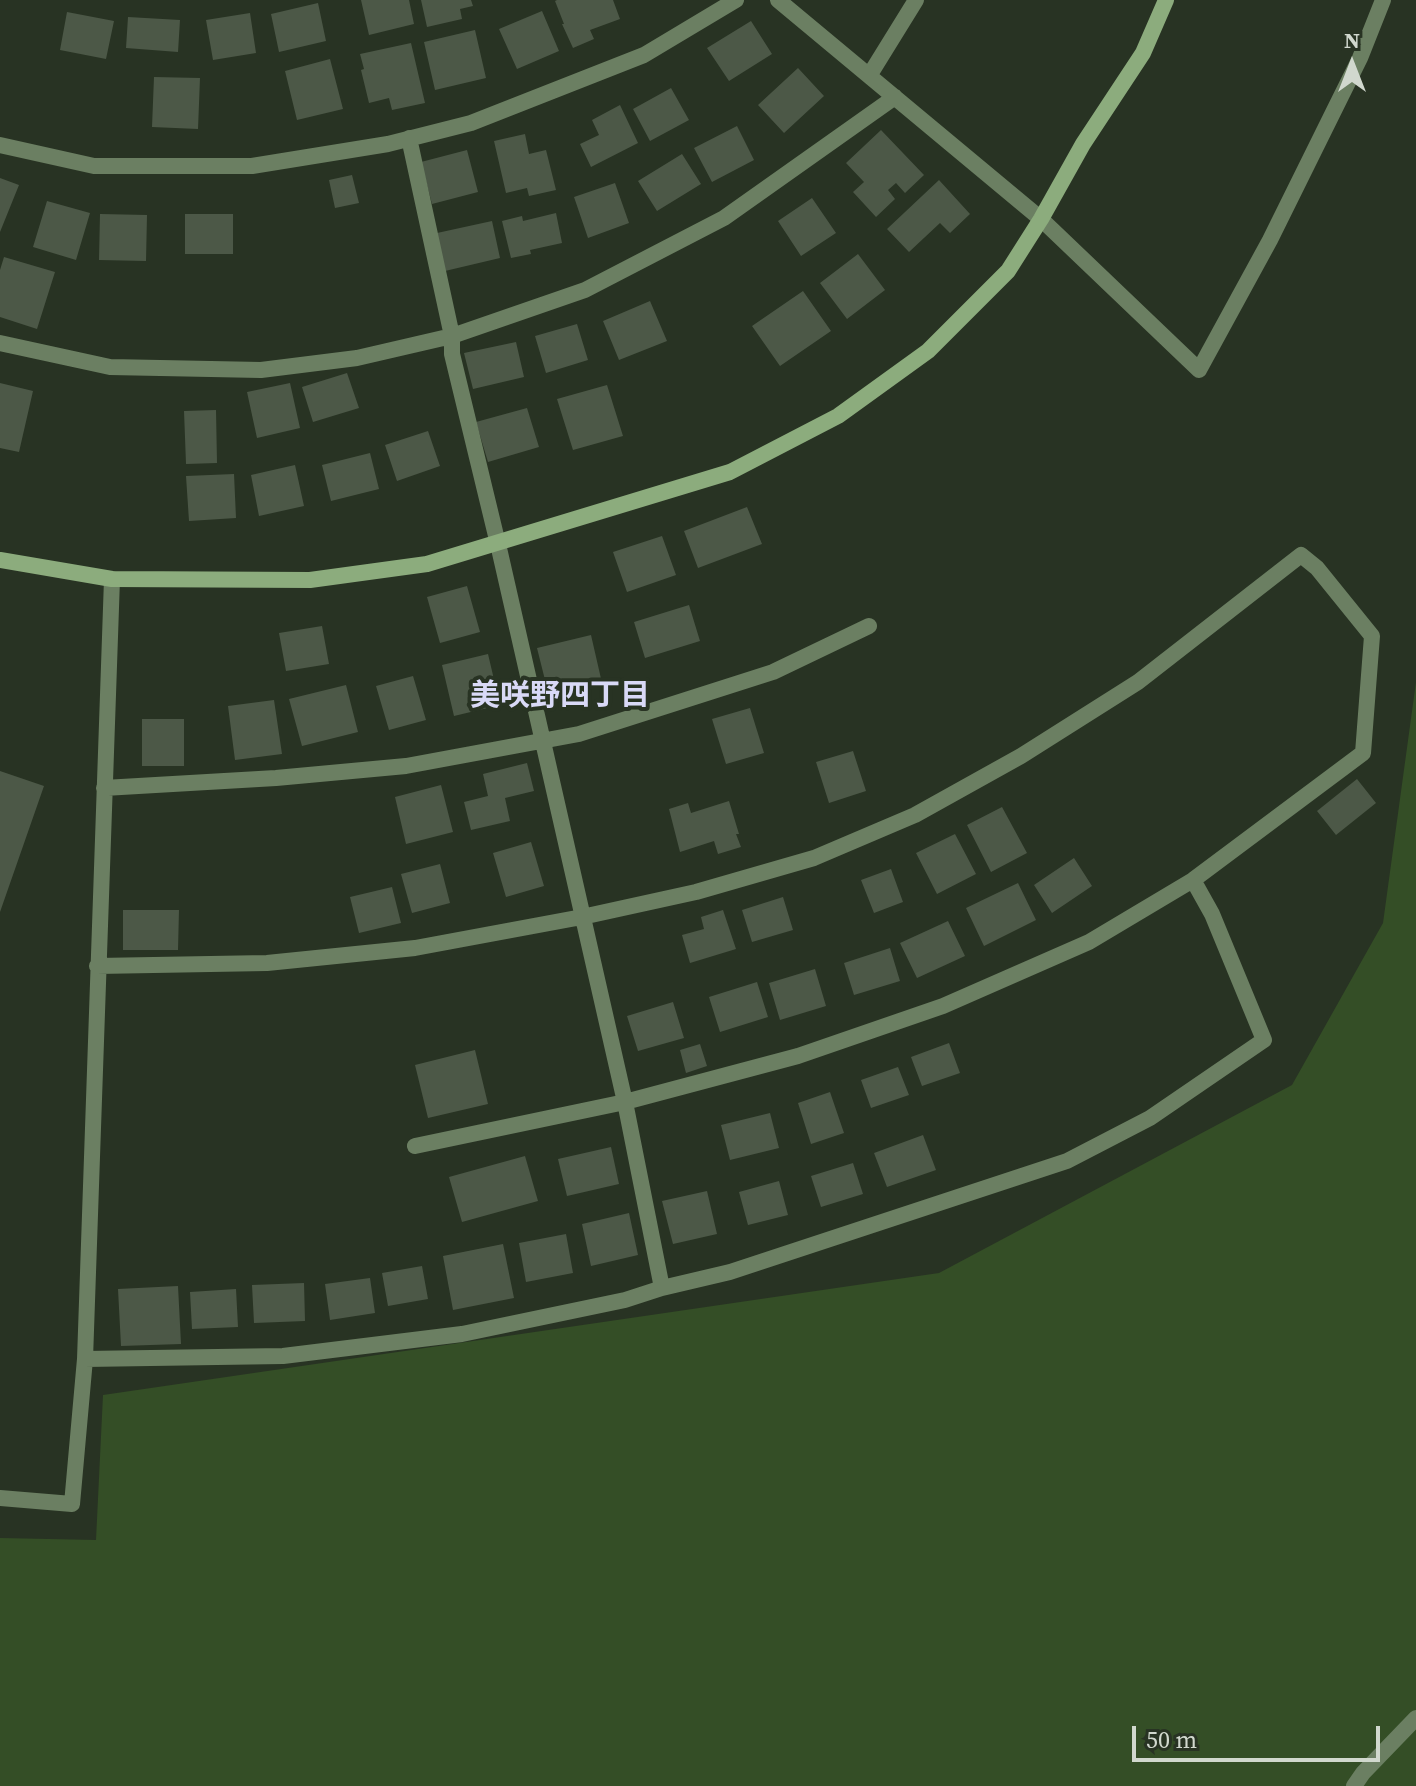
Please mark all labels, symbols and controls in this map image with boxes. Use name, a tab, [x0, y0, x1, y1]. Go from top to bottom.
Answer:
north arrow	[1312, 24, 1392, 104]
text: N	[1344, 25, 1360, 55]
district label: 美咲野四丁目	[470, 679, 650, 715]
scale bar	[1136, 1710, 1384, 1760]
text: 50 m	[1146, 1723, 1197, 1756]

